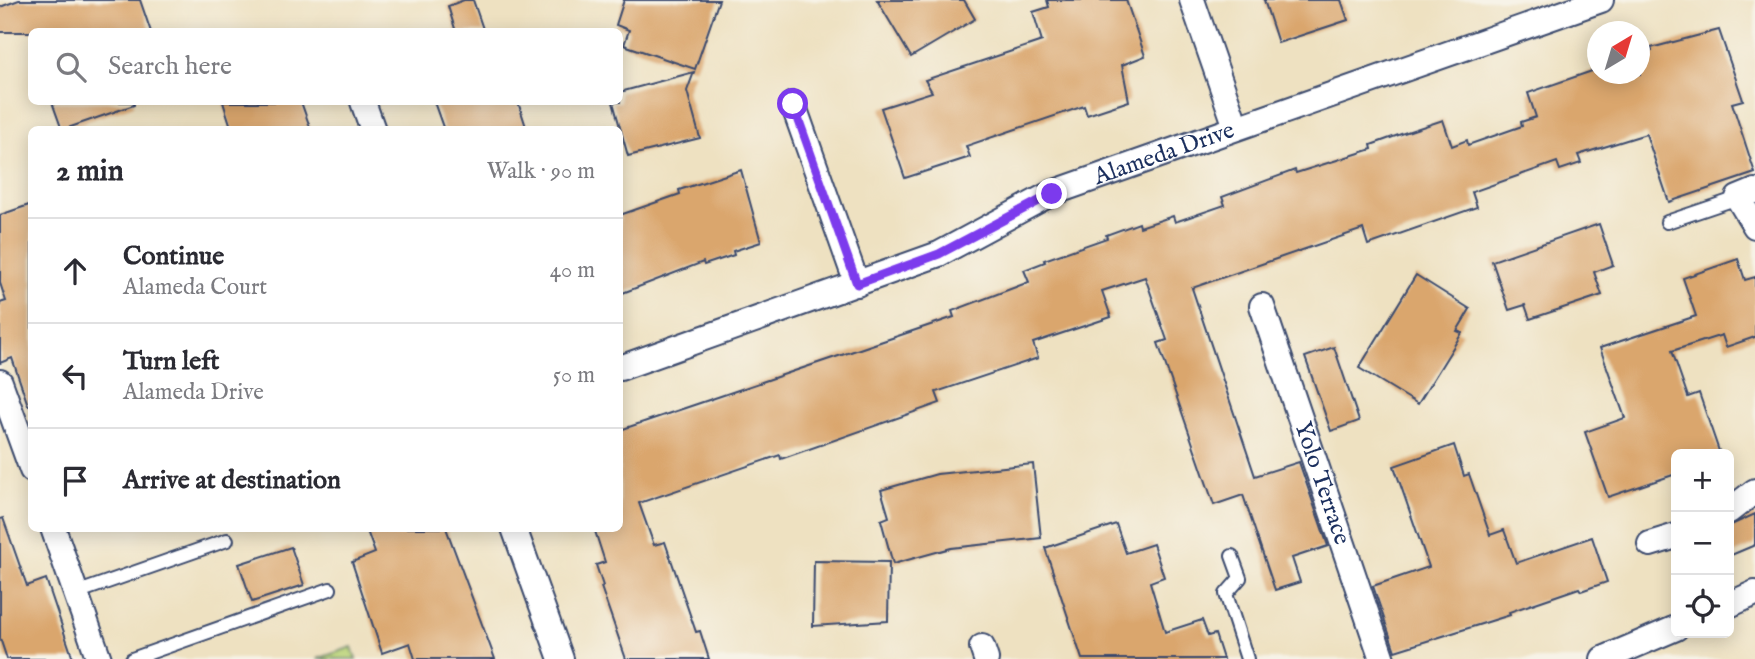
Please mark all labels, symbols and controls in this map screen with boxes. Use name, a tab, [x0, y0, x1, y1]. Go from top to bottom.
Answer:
north arrow	[1587, 21, 1650, 84]
search box	[28, 28, 623, 105]
icon: search	[52, 48, 90, 86]
text: Search here	[108, 50, 232, 83]
route start	[777, 88, 808, 119]
street label: Alameda Drive	[1089, 115, 1239, 193]
text: 2 min	[56, 153, 124, 191]
text: Walk · 90 m	[487, 157, 595, 186]
route end	[1036, 178, 1067, 209]
text: Continue	[123, 240, 224, 273]
icon: ahead	[56, 252, 94, 290]
text: 40 m	[550, 256, 595, 285]
text: Alameda Court	[123, 273, 267, 302]
text: Turn left	[123, 345, 220, 378]
icon: left	[56, 357, 94, 395]
text: 50 m	[553, 361, 595, 390]
text: Alameda Drive	[123, 378, 264, 407]
street label: Yolo Terrace	[1287, 417, 1357, 549]
map controls	[1671, 449, 1734, 638]
button: +	[1671, 449, 1734, 512]
icon: arrive	[56, 462, 94, 500]
text: Arrive at destination	[123, 464, 341, 497]
button: −	[1671, 512, 1734, 575]
button: locate	[1671, 575, 1734, 638]

